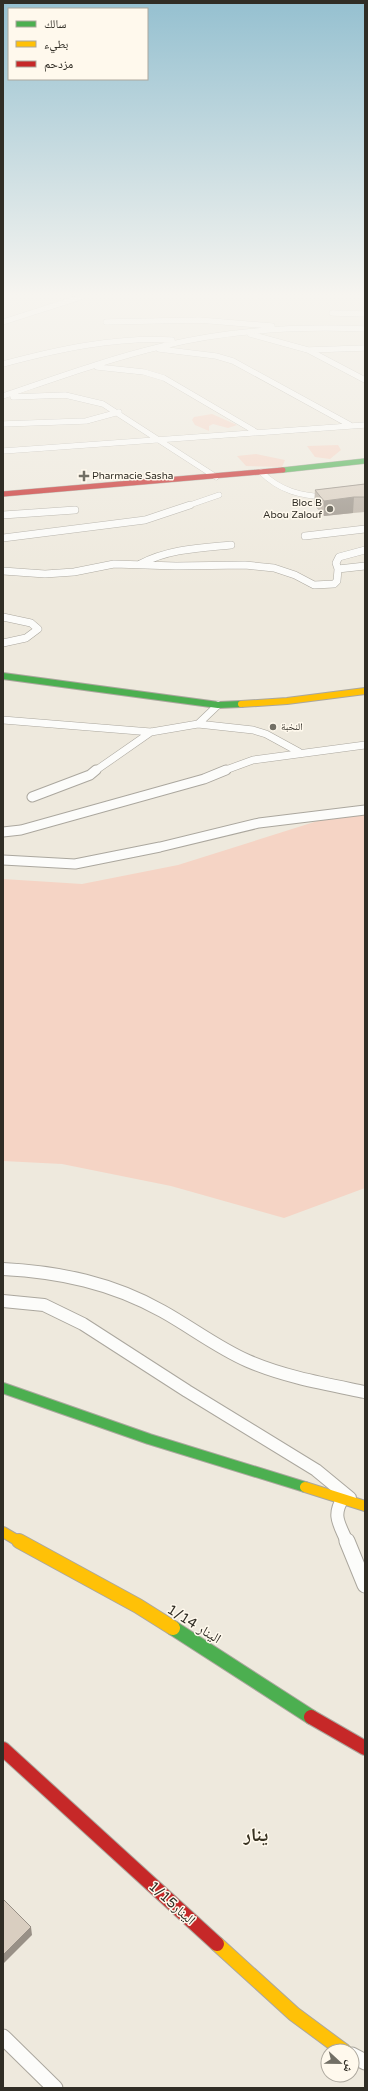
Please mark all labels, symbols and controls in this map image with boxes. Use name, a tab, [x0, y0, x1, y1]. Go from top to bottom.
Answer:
legend	[8, 8, 148, 80]
text: سالك	[44, 17, 66, 31]
text: بطيء	[44, 37, 68, 54]
text: مزدحم	[44, 57, 73, 72]
place label: Pharmacie Sasha	[92, 470, 173, 482]
marker: Pharmacie Sasha	[79, 471, 89, 481]
place label: Bloc B Abou Zalouf	[263, 497, 322, 521]
marker: Bloc B Abou Zalouf	[325, 504, 335, 514]
place label: النخبة	[281, 721, 303, 733]
marker: النخبة	[268, 722, 278, 732]
street label: الينار 1/14	[164, 1601, 224, 1647]
district label: ينار	[243, 1824, 268, 1846]
street label: الينار1/15	[145, 1878, 199, 1928]
north arrow	[320, 2043, 360, 2083]
text: ش	[340, 2058, 357, 2075]

